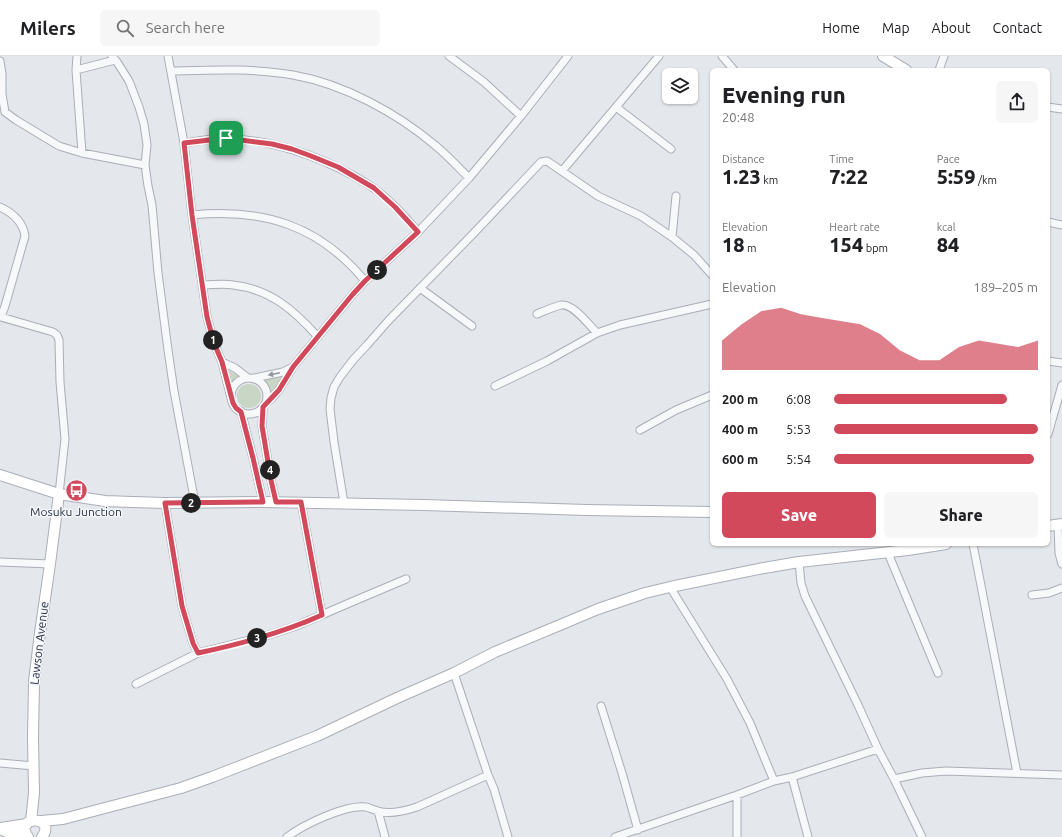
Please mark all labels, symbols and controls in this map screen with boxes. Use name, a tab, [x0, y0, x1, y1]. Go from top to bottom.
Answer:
search box	[100, 10, 380, 46]
text: Milers	[20, 17, 76, 39]
icon: search	[114, 17, 136, 39]
text: Search here	[146, 19, 225, 36]
text: Home	[822, 20, 860, 36]
text: Map	[882, 20, 910, 36]
text: About	[932, 20, 971, 36]
text: Contact	[993, 20, 1042, 36]
map controls	[662, 68, 698, 104]
button: layers	[662, 68, 698, 104]
button: share	[996, 81, 1038, 123]
text: Evening run	[722, 82, 846, 107]
text: 20:48	[722, 110, 755, 124]
pin	[209, 121, 243, 155]
icon: arrive	[215, 127, 237, 149]
text: Distance	[722, 153, 765, 165]
text: Time	[829, 153, 854, 165]
text: Pace	[937, 153, 960, 165]
text: 1.23	[722, 165, 761, 188]
text: 7:22	[829, 165, 868, 188]
text: 5:59	[937, 165, 975, 188]
text: km	[761, 174, 778, 186]
text: /km	[975, 174, 997, 186]
text: Elevation	[722, 221, 768, 233]
text: Heart rate	[829, 221, 880, 233]
text: kcal	[937, 221, 956, 233]
text: 18	[722, 233, 745, 256]
text: 154	[829, 233, 863, 256]
text: 84	[937, 233, 959, 256]
text: m	[745, 242, 757, 254]
text: bpm	[863, 242, 888, 254]
pin: 5	[367, 260, 387, 280]
text: 5	[374, 264, 380, 276]
text: Elevation	[722, 280, 776, 294]
text: 189–205 m	[973, 280, 1038, 294]
pin: 1	[203, 330, 223, 350]
text: 1	[210, 334, 216, 346]
one-way arrow	[268, 371, 280, 377]
text: 200 m	[722, 392, 758, 406]
text: 6:08	[786, 392, 811, 406]
text: 400 m	[722, 422, 758, 436]
text: 5:53	[786, 422, 811, 436]
text: 600 m	[722, 452, 758, 466]
text: 5:54	[786, 452, 811, 466]
pin: 4	[260, 460, 280, 480]
text: 4	[267, 464, 273, 476]
bus stop icon: Mosuku Junction	[63, 477, 89, 503]
button: Save	[722, 492, 876, 538]
button: Share	[884, 492, 1038, 538]
pin: 2	[181, 493, 201, 513]
text: 2	[188, 497, 194, 509]
place label: Mosuku Junction	[30, 505, 122, 518]
street label: Lawson Avenue	[27, 601, 51, 685]
pin: 3	[247, 628, 267, 648]
text: 3	[254, 632, 260, 644]

